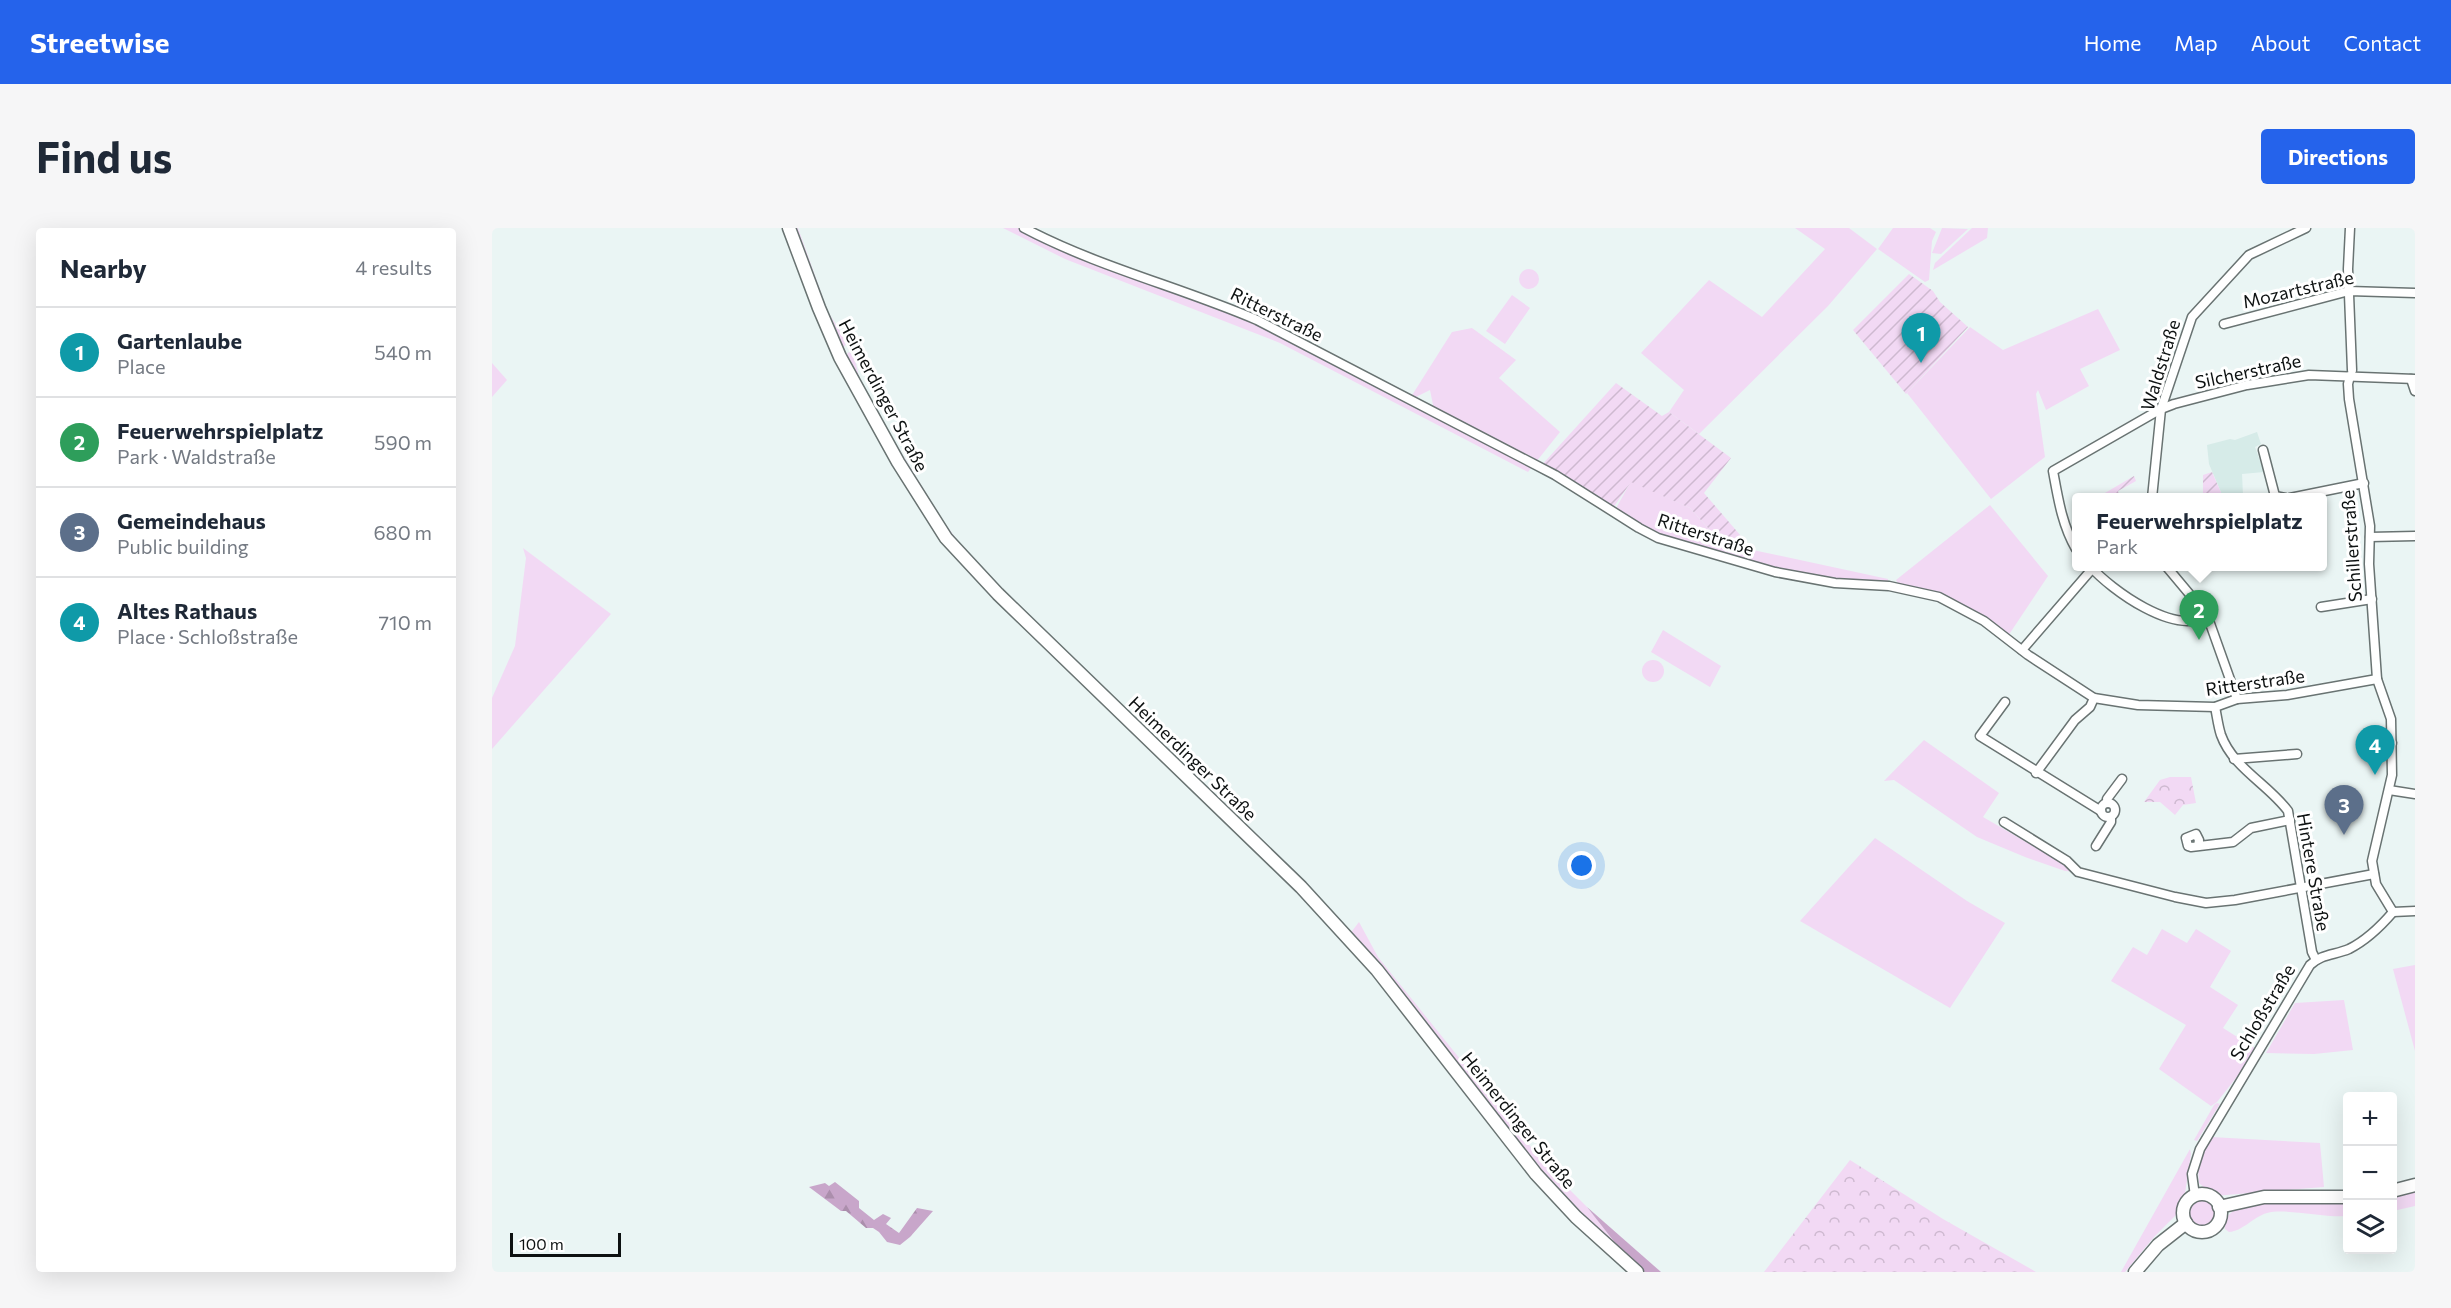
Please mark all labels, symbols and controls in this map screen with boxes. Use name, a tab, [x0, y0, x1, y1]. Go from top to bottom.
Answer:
text: Streetwise	[30, 25, 170, 59]
text: Home	[2084, 30, 2141, 55]
text: Map	[2174, 30, 2218, 55]
text: About	[2251, 30, 2310, 55]
text: Contact	[2343, 30, 2421, 55]
button: Directions	[2261, 129, 2415, 184]
text: Find us	[36, 130, 172, 182]
text: Nearby	[60, 252, 147, 283]
text: 4 results	[355, 255, 432, 279]
street label: Mozartstraße	[2240, 266, 2356, 312]
street label: Ritterstraße	[1227, 282, 1327, 346]
pin: 1	[1902, 314, 1940, 363]
street label: Heimerdinger Straße	[835, 315, 933, 475]
street label: Waldstraße	[2136, 317, 2184, 413]
text: Gartenlaube	[117, 327, 242, 354]
text: 1	[75, 340, 84, 364]
text: 540 m	[374, 340, 432, 364]
street label: Silcherstraße	[2193, 349, 2303, 393]
text: Place	[117, 354, 166, 378]
text: Feuerwehrspielplatz	[117, 417, 323, 444]
text: 2	[74, 430, 85, 454]
text: 590 m	[374, 430, 432, 454]
text: Park · Waldstraße	[117, 444, 276, 468]
street label: Schillerstraße	[2336, 489, 2366, 603]
popup	[2072, 493, 2327, 571]
text: Gemeindehaus	[117, 507, 266, 534]
text: Feuerwehrspielplatz	[2096, 507, 2303, 534]
street label: Ritterstraße	[1655, 508, 1757, 560]
text: 3	[74, 520, 85, 544]
text: 680 m	[373, 520, 432, 544]
text: Public building	[117, 534, 249, 558]
text: Park	[2096, 534, 2138, 558]
pin: 2	[2180, 590, 2218, 640]
text: Altes Rathaus	[117, 597, 257, 624]
text: 4	[73, 610, 86, 634]
text: 710 m	[379, 610, 432, 634]
text: Place · Schloßstraße	[117, 624, 298, 648]
street label: Ritterstraße	[2204, 664, 2306, 700]
street label: Heimerdinger Straße	[1124, 691, 1262, 825]
pin: 4	[2356, 726, 2394, 775]
pin: 3	[2324, 786, 2364, 835]
street label: Hintere Straße	[2293, 811, 2335, 933]
your location	[1567, 851, 1596, 880]
street label: Schloßstraße	[2225, 960, 2299, 1064]
street label: Heimerdinger Straße	[1457, 1047, 1581, 1193]
map controls	[2343, 1092, 2397, 1254]
button: +	[2343, 1092, 2397, 1146]
button: −	[2343, 1146, 2397, 1200]
button: layers	[2343, 1200, 2397, 1254]
scale bar	[510, 1230, 621, 1258]
text: 100 m	[519, 1234, 564, 1253]

